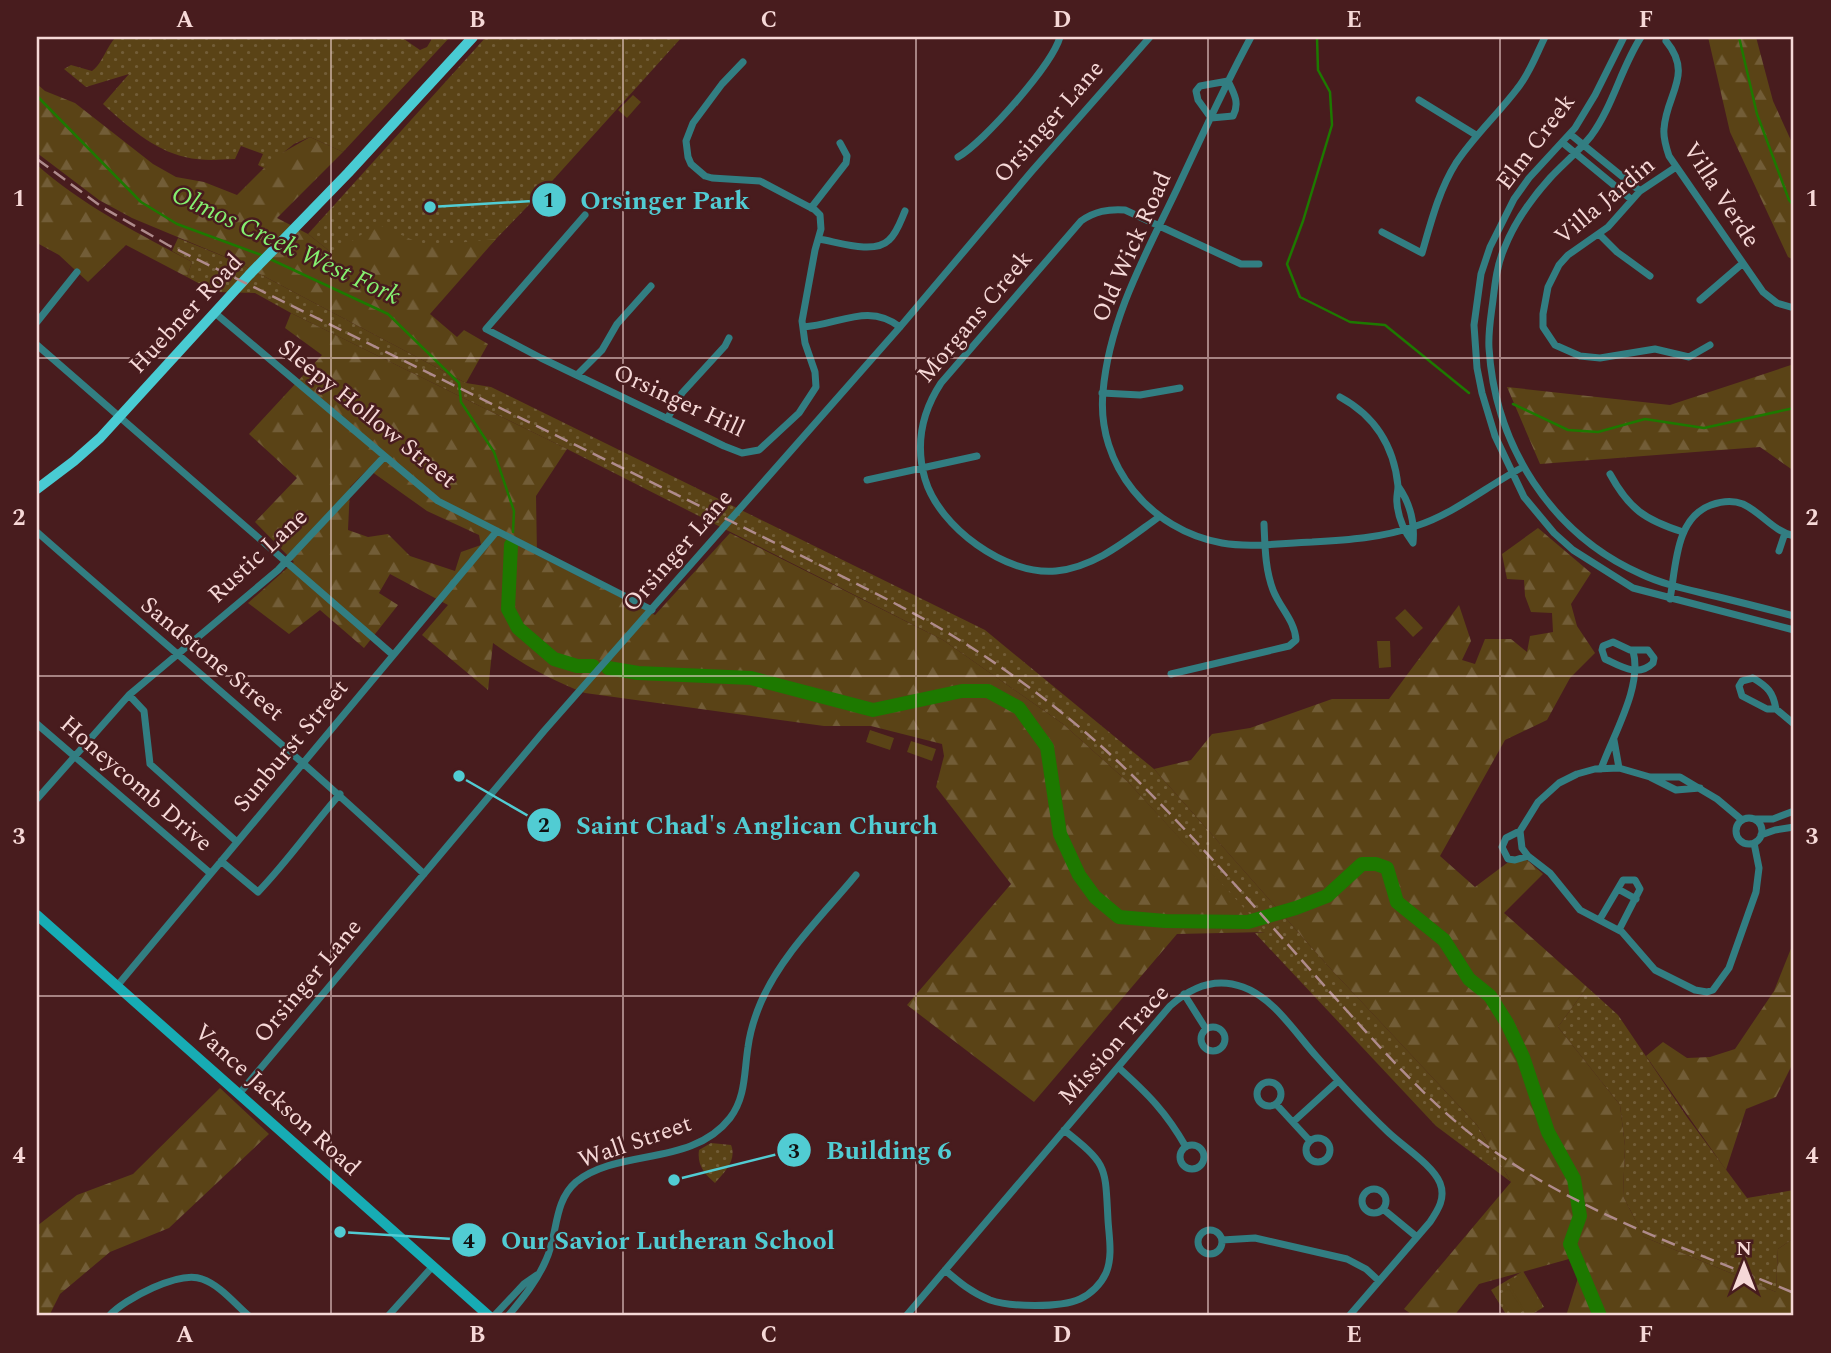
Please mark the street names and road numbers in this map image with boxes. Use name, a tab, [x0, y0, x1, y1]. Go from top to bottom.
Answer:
street label: Orsinger Lane	[985, 52, 1113, 192]
street label: Elm Creek	[1488, 86, 1584, 198]
street label: Villa Verde	[1673, 135, 1769, 255]
street label: Villa Jardin	[1547, 148, 1663, 254]
street label: Old Wick Road	[1083, 166, 1181, 328]
street label: Morgans Creek	[908, 243, 1042, 391]
street label: Huebner Road	[121, 246, 251, 382]
street label: Sleepy Hollow Street	[270, 331, 464, 497]
street label: Orsinger Hill	[607, 355, 751, 447]
street label: Orsinger Lane	[614, 481, 742, 621]
street label: Rustic Lane	[200, 500, 316, 612]
street label: Sandstone Street	[132, 588, 292, 730]
street label: Sunburst Street	[225, 672, 357, 820]
street label: Honeycomb Drive	[52, 707, 220, 861]
street label: Orsinger Lane	[245, 911, 371, 1051]
street label: Mission Trace	[1050, 977, 1178, 1113]
street label: Vance Jackson Road	[186, 1015, 368, 1185]
street label: Wall Street	[573, 1106, 697, 1178]

